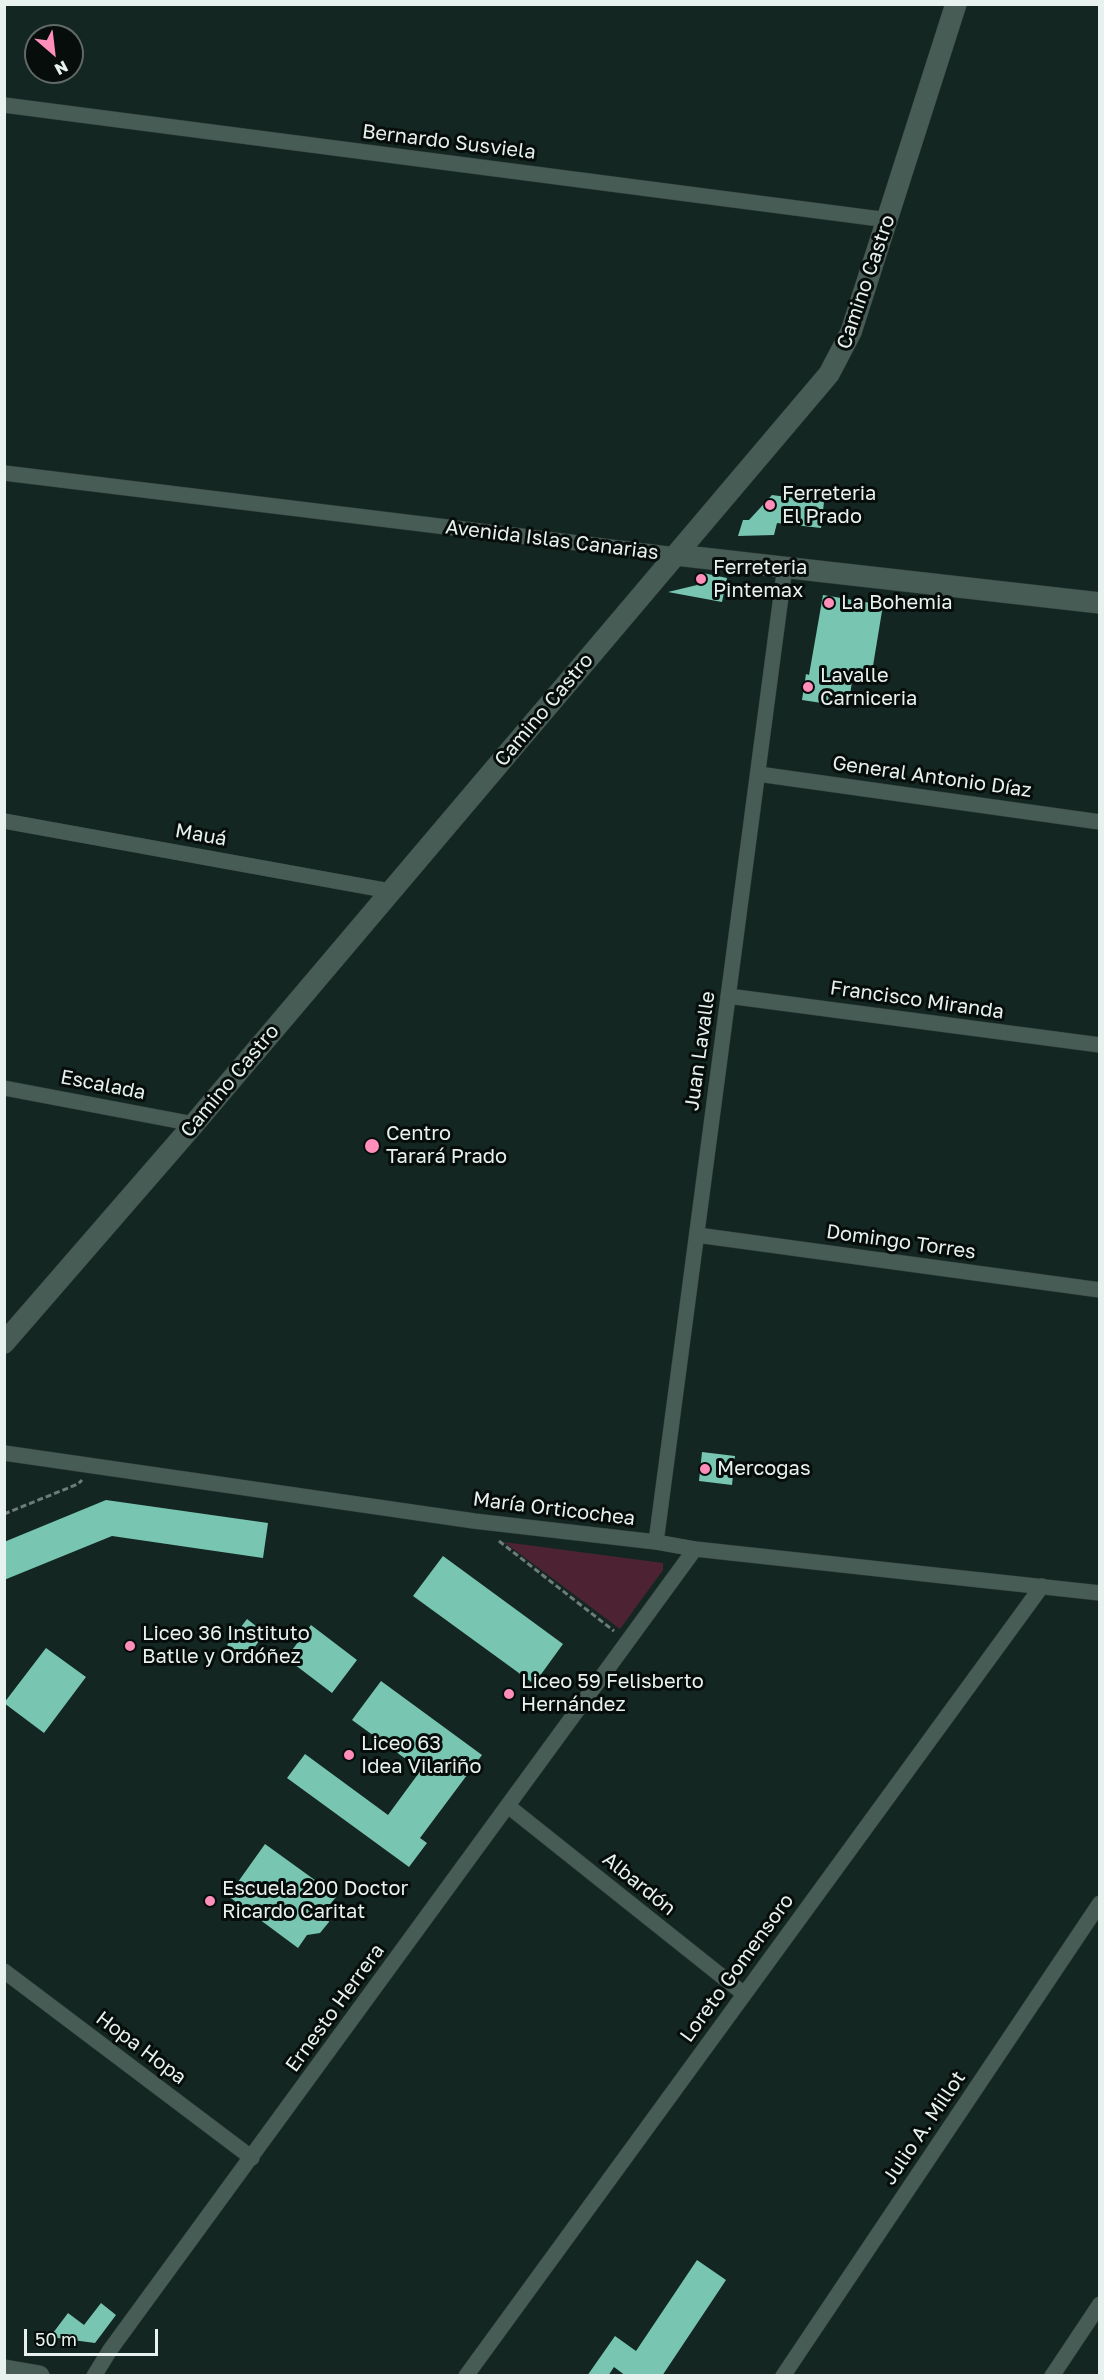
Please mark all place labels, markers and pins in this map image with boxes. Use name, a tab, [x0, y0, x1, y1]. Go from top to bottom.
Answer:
place label: Ferreteria El Prado	[782, 482, 876, 529]
marker: Ferreteria El Prado	[763, 498, 777, 512]
place label: Ferreteria Pintemax	[713, 556, 807, 603]
marker: Ferreteria Pintemax	[694, 572, 708, 586]
place label: La Bohemia	[841, 591, 953, 615]
marker: La Bohemia	[822, 596, 836, 610]
place label: Lavalle Carniceria	[820, 664, 917, 711]
marker: Lavalle Carniceria	[801, 680, 815, 694]
place label: Centro Tarará Prado	[386, 1122, 507, 1169]
marker: Centro Tarará Prado	[363, 1137, 381, 1155]
place label: Mercogas	[717, 1457, 810, 1481]
marker: Mercogas	[698, 1462, 712, 1476]
place label: Liceo 36 Instituto Batlle y Ordóñez	[142, 1622, 310, 1669]
marker: Liceo 36 Instituto Batlle y Ordóñez	[123, 1639, 137, 1653]
place label: Liceo 59 Felisberto Hernández	[521, 1670, 704, 1717]
marker: Liceo 59 Felisberto Hernández	[502, 1687, 516, 1701]
place label: Liceo 63 Idea Vilariño	[361, 1732, 481, 1779]
marker: Liceo 63 Idea Vilariño	[342, 1748, 356, 1762]
place label: Escuela 200 Doctor Ricardo Caritat	[222, 1877, 408, 1924]
marker: Escuela 200 Doctor Ricardo Caritat	[203, 1894, 217, 1908]

